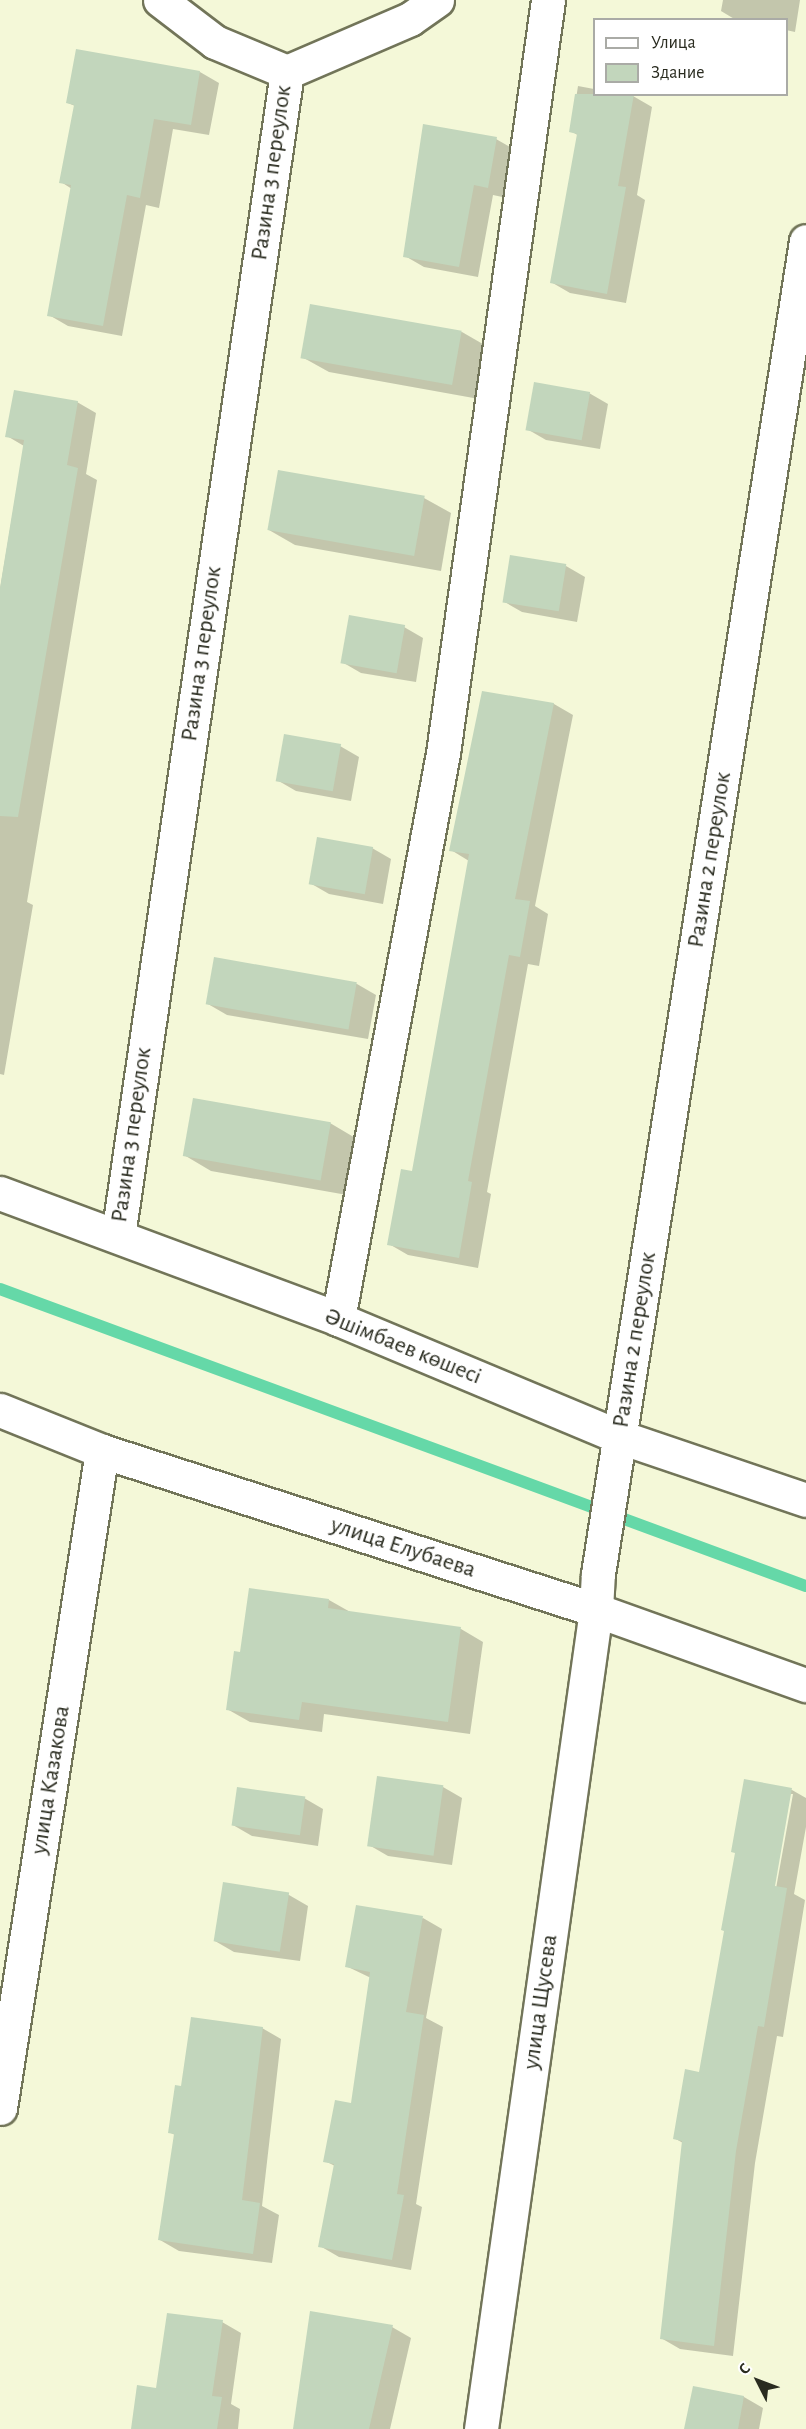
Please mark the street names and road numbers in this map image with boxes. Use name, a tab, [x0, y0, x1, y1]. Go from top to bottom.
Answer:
street label: Разина 3 переулок	[245, 84, 299, 262]
street label: Разина 3 переулок	[175, 565, 229, 743]
street label: Разина 2 переулок	[682, 770, 738, 950]
street label: Разина 3 переулок	[105, 1046, 159, 1224]
street label: Разина 2 переулок	[607, 1250, 663, 1430]
street label: Әшімбаев көшесі	[320, 1302, 486, 1392]
street label: улица Елубаева	[327, 1511, 479, 1585]
street label: улица Казакова	[25, 1704, 77, 1856]
street label: улица Щусева	[517, 1933, 565, 2071]

